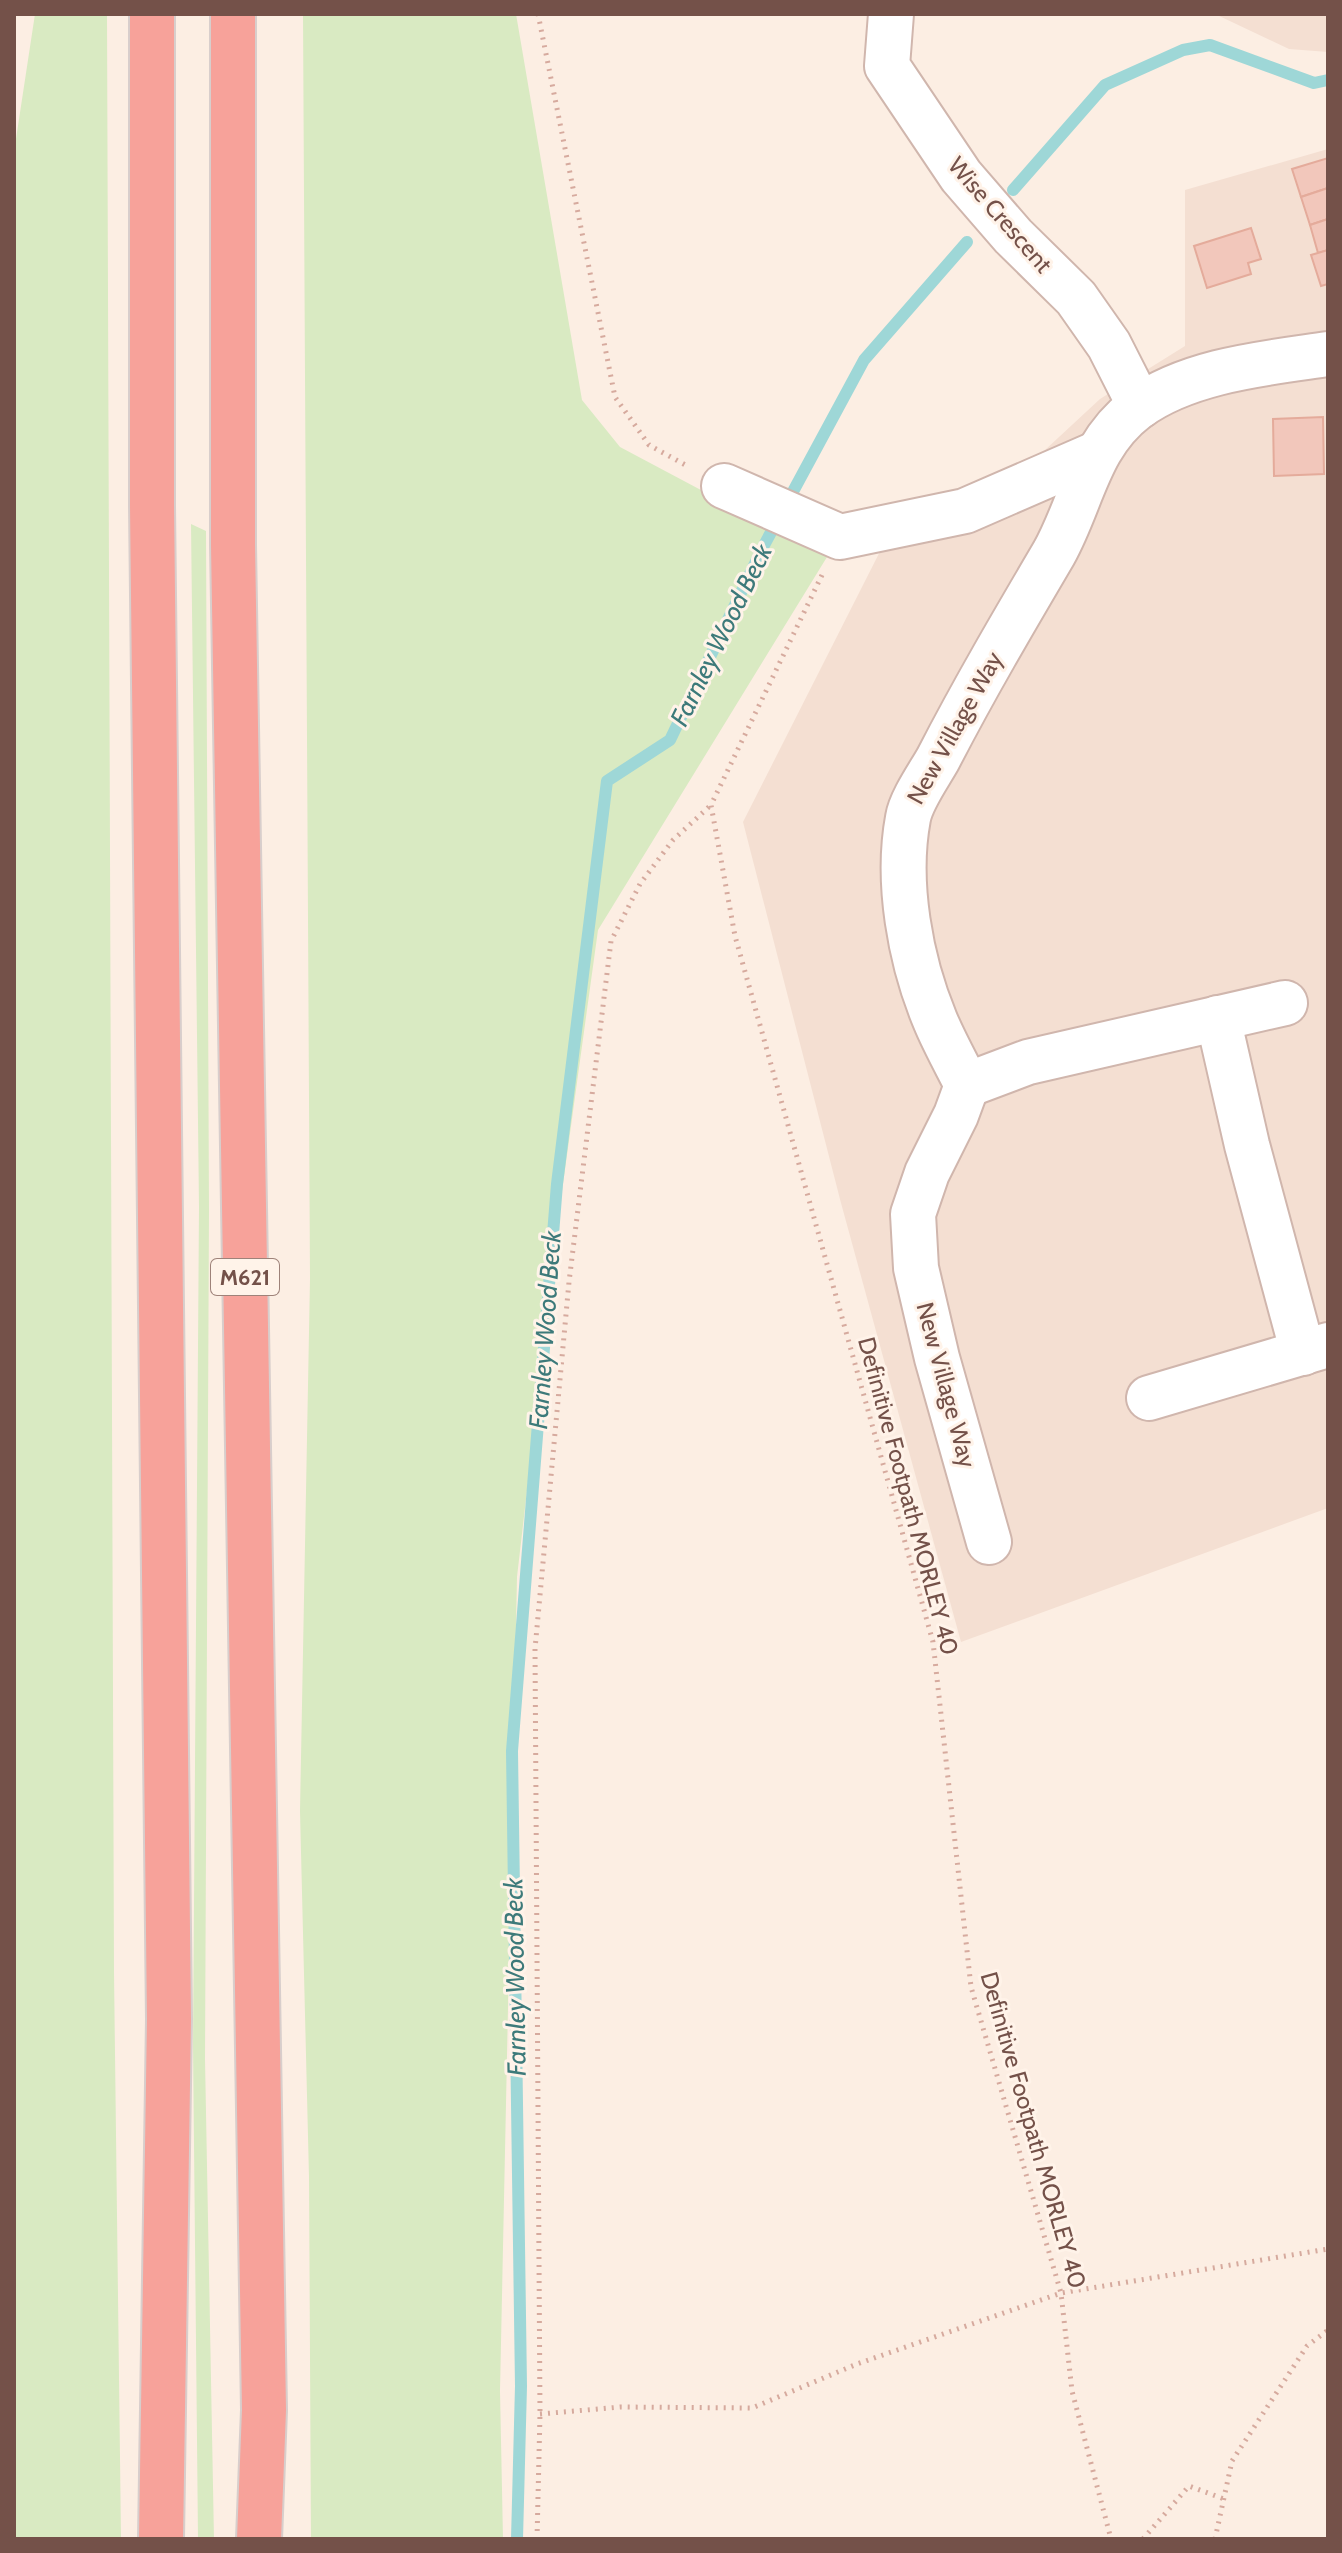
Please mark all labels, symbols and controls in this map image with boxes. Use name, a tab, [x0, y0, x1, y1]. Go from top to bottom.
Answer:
street label: Wise Crescent	[942, 151, 1058, 278]
water label: Farnley Wood Beck	[663, 538, 779, 731]
street label: New Village Way	[901, 646, 1008, 809]
water label: Farnley Wood Beck	[522, 1229, 568, 1430]
road number: M621	[211, 1259, 279, 1295]
street label: New Village Way	[910, 1299, 982, 1471]
street label: Definitive Footpath MORLEY 40	[852, 1334, 965, 1658]
water label: Farnley Wood Beck	[497, 1877, 533, 2077]
street label: Definitive Footpath MORLEY 40	[974, 1968, 1093, 2291]

